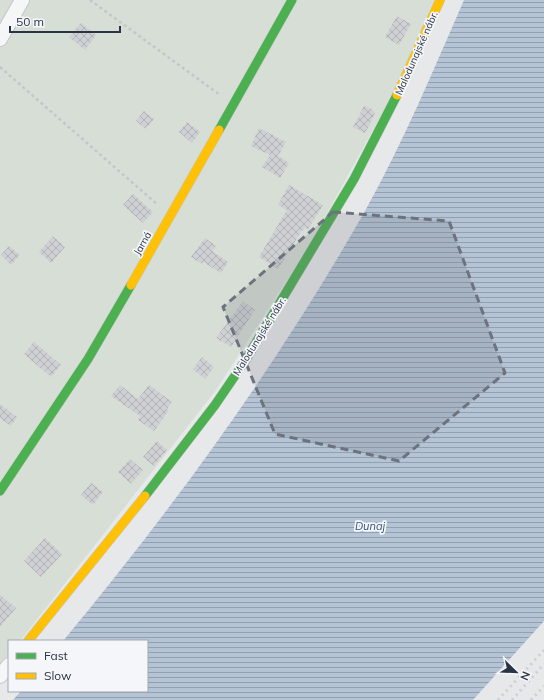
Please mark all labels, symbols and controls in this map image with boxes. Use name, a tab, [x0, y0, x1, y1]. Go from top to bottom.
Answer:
scale bar	[10, 8, 120, 34]
street label: Malodunajské nábr.	[392, 9, 441, 97]
text: 50 m	[16, 14, 44, 29]
street label: Jarná	[131, 229, 154, 257]
street label: Malodunajské nábr.	[230, 295, 289, 378]
water label: Dunaj	[355, 519, 385, 533]
legend	[8, 640, 148, 692]
text: Fast	[44, 648, 68, 663]
north arrow	[496, 652, 536, 692]
text: Slow	[44, 668, 72, 683]
text: N	[517, 669, 533, 682]

